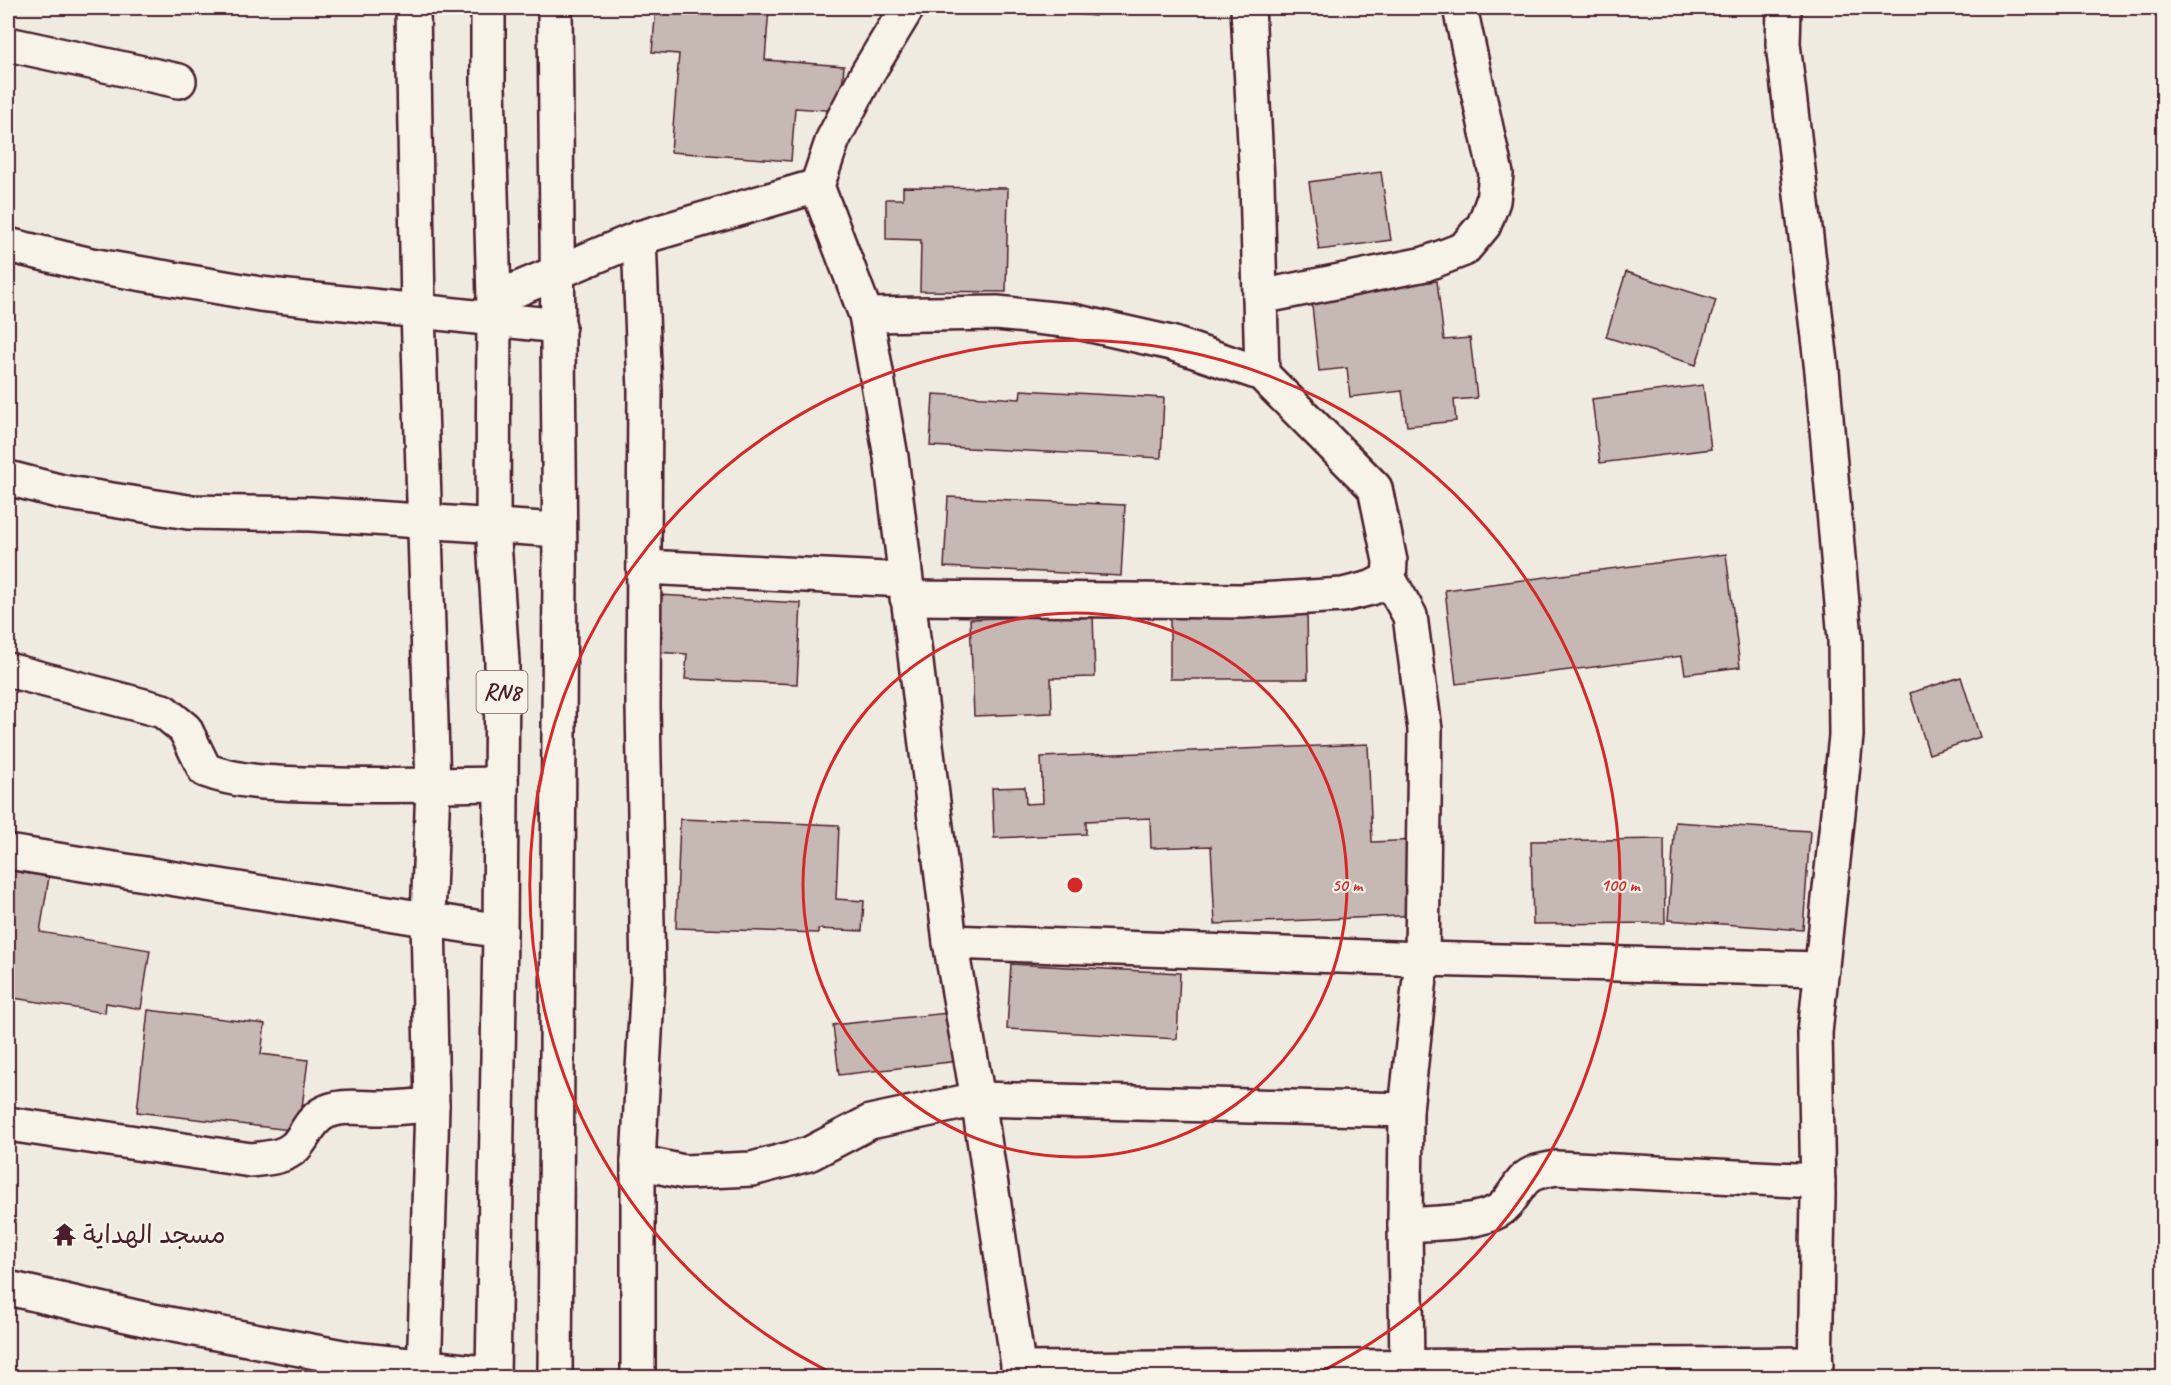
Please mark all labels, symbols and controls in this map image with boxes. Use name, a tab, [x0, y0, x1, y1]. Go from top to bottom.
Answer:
road number: RN8	[476, 671, 528, 713]
text: 50 m	[1332, 874, 1364, 896]
text: 100 m	[1601, 874, 1641, 896]
centre of rings	[1065, 875, 1085, 895]
place label: مسجد الهداية	[83, 1218, 226, 1251]
temple icon: مسجد الهداية	[52, 1221, 78, 1247]

